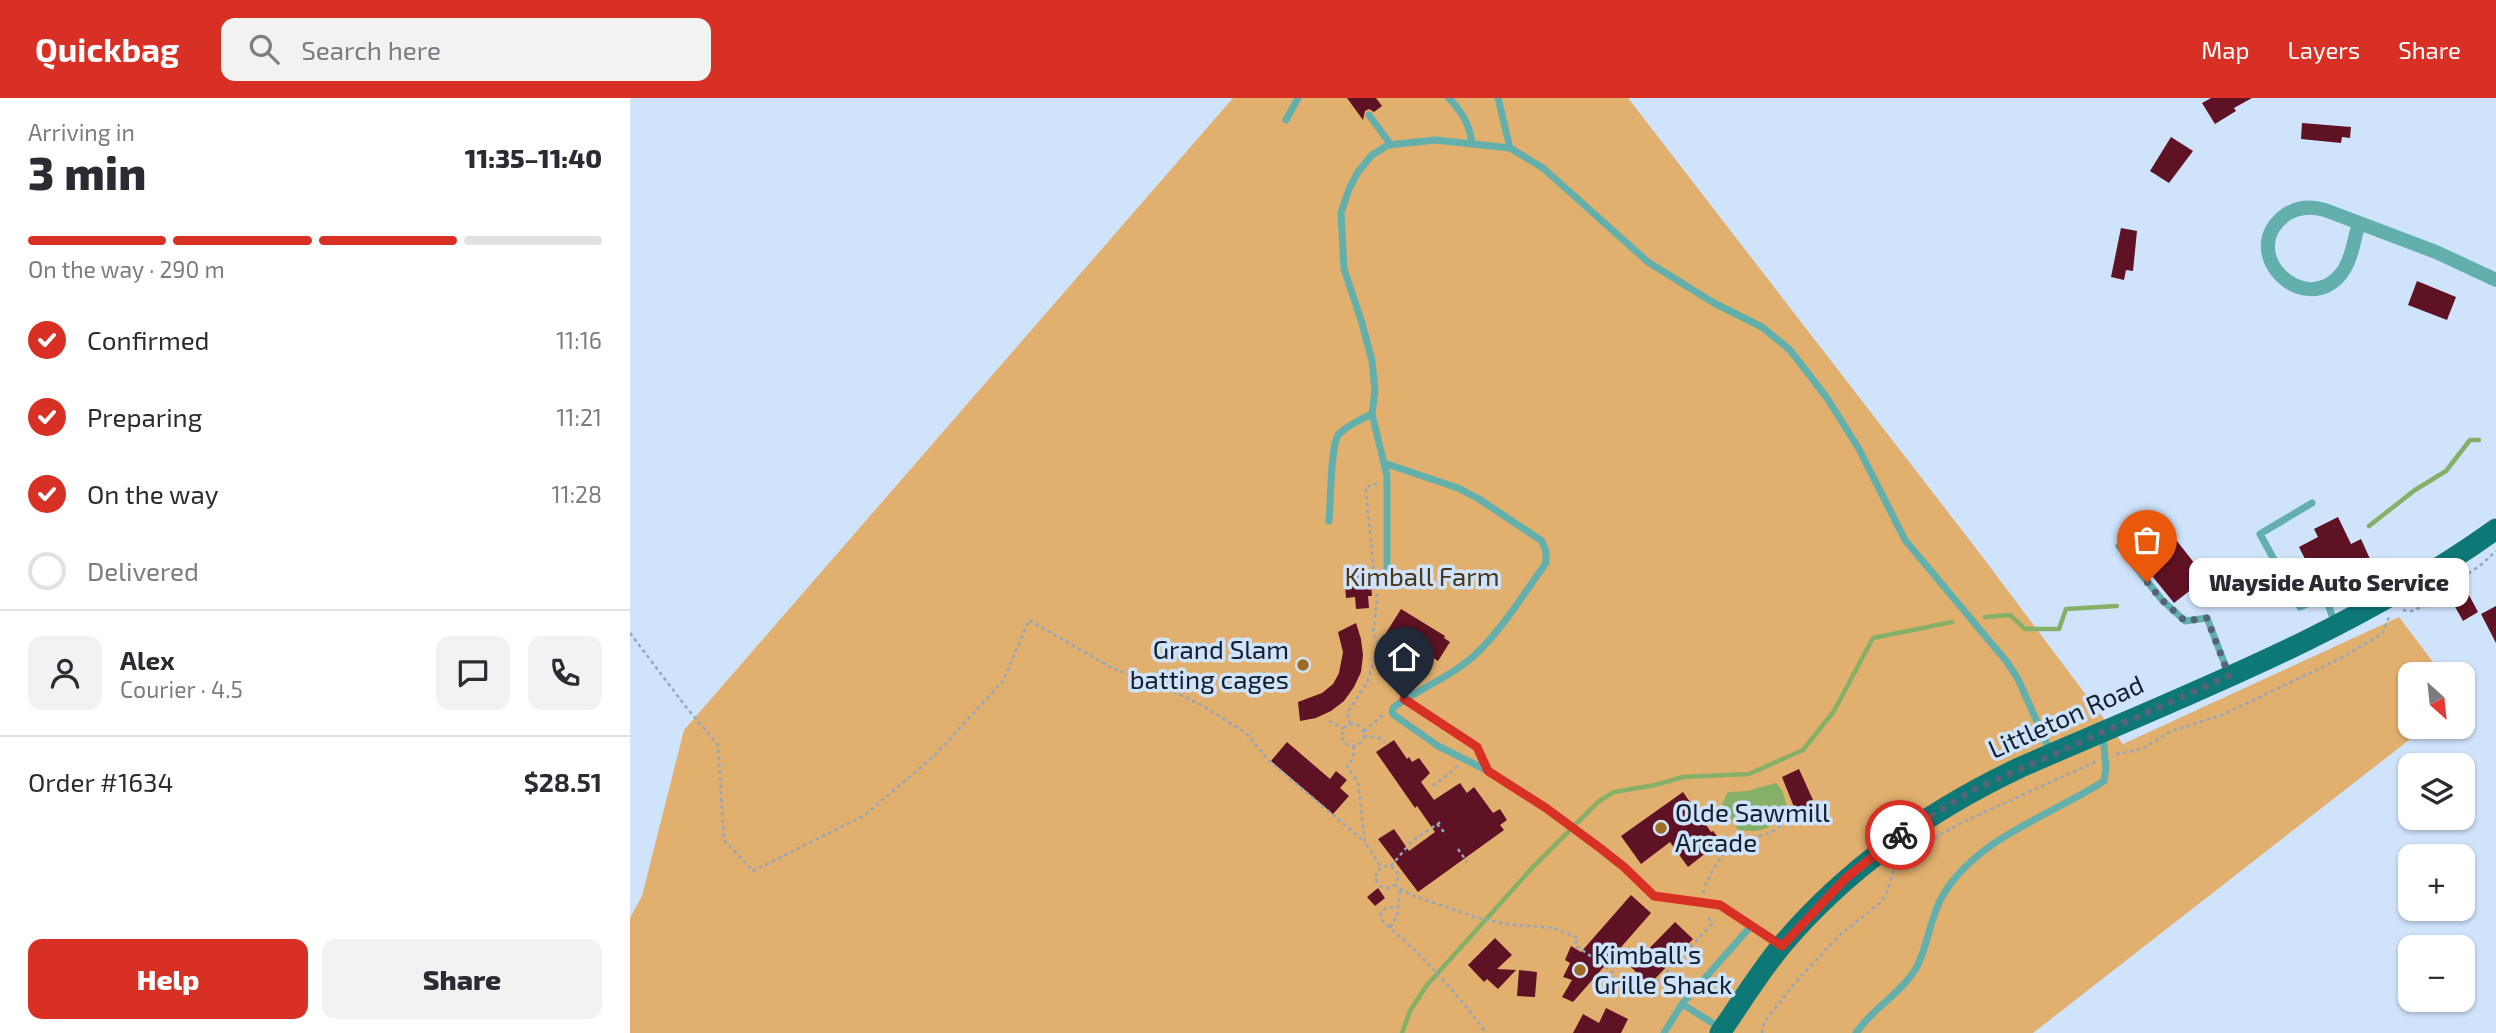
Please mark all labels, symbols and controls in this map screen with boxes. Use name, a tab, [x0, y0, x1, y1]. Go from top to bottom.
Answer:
search box	[221, 18, 711, 81]
text: Quickbag	[35, 29, 179, 69]
icon: search	[245, 30, 283, 68]
text: Search here	[301, 34, 441, 65]
text: Map	[2201, 35, 2249, 64]
text: Layers	[2287, 35, 2360, 64]
text: Share	[2398, 35, 2461, 64]
text: Arriving in	[28, 118, 135, 146]
text: 11:35–11:40	[465, 142, 602, 173]
text: 3 min	[28, 144, 146, 199]
text: On the way · 290 m	[28, 255, 225, 283]
icon: check	[28, 321, 66, 359]
text: Confirmed	[87, 324, 210, 355]
text: 11:16	[556, 326, 602, 354]
icon: check	[28, 398, 66, 436]
text: Preparing	[87, 401, 202, 432]
text: 11:21	[556, 403, 602, 431]
icon: check	[28, 475, 66, 513]
text: On the way	[87, 478, 218, 509]
text: 11:28	[551, 480, 602, 508]
pin	[2117, 510, 2177, 582]
icon: bag	[2128, 521, 2166, 559]
text: Delivered	[87, 555, 199, 586]
callout: Wayside Auto Service	[2189, 558, 2469, 606]
park label: Kimball Farm	[1344, 560, 1500, 591]
text: Wayside Auto Service	[2209, 568, 2449, 596]
pin	[1374, 627, 1434, 699]
place label: Grand Slam batting cages	[1130, 633, 1289, 694]
button: person	[28, 636, 102, 710]
button: chat	[436, 636, 510, 710]
button: phone	[528, 636, 602, 710]
icon: home	[1385, 638, 1423, 676]
text: Alex	[120, 644, 175, 675]
marker: Grand Slam batting cages	[1295, 657, 1311, 673]
north arrow	[2398, 662, 2474, 738]
map controls	[2398, 662, 2475, 1012]
street label: Littleton Road	[1983, 668, 2148, 764]
text: Courier · 4.5	[120, 675, 243, 703]
button: layers	[2398, 753, 2475, 830]
text: Order #1634	[28, 766, 174, 797]
text: $28.51	[524, 766, 602, 797]
place label: Olde Sawmill Arcade	[1675, 796, 1830, 857]
courier	[1865, 800, 1935, 870]
icon: bike	[1881, 816, 1919, 854]
marker: Olde Sawmill Arcade	[1653, 820, 1669, 836]
button: +	[2398, 844, 2475, 921]
button: −	[2398, 935, 2475, 1012]
place label: Kimball's Grille Shack	[1594, 938, 1732, 999]
button: Help	[28, 939, 308, 1019]
button: Share	[322, 939, 602, 1019]
marker: Kimball's Grille Shack	[1572, 962, 1588, 978]

